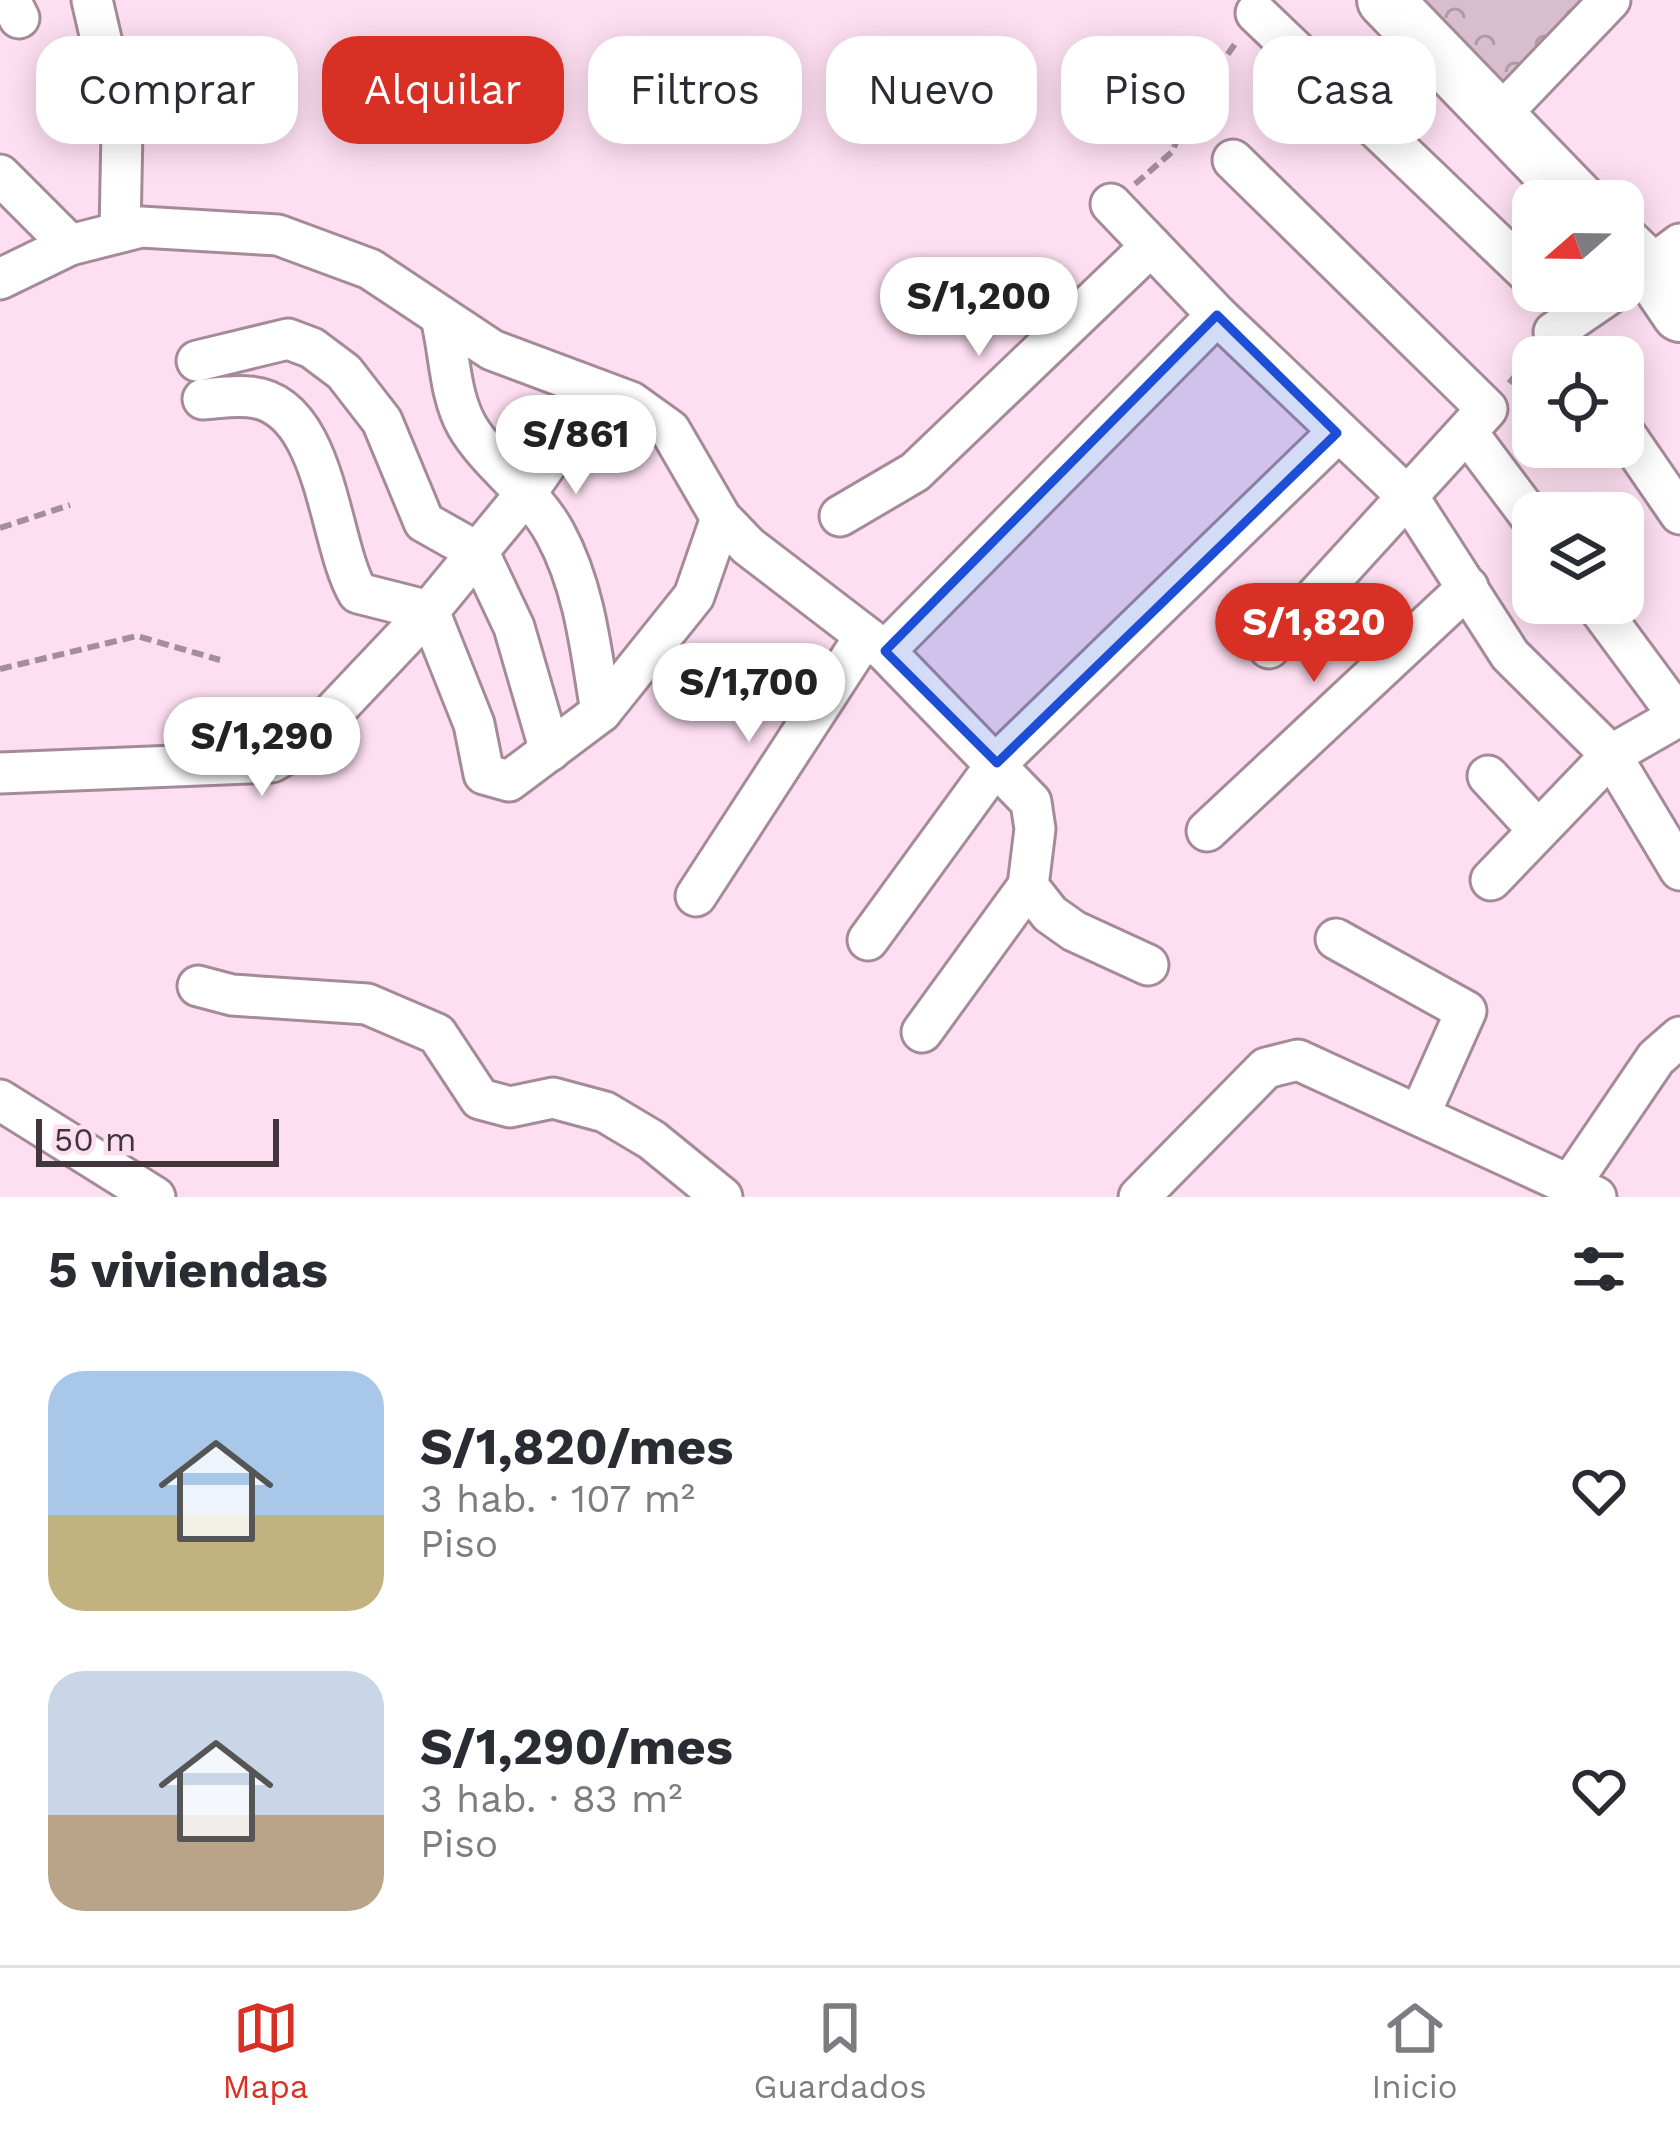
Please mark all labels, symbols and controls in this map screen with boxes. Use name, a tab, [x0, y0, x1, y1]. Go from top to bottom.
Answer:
chip: Comprar	[36, 36, 298, 144]
chip: Alquilar	[322, 36, 564, 144]
chip: Filtros	[588, 36, 802, 144]
chip: Nuevo	[826, 36, 1037, 144]
chip: Piso	[1061, 36, 1229, 144]
chip: Casa	[1253, 36, 1436, 144]
north arrow	[1512, 180, 1644, 312]
map controls	[1512, 180, 1644, 624]
pin: S/1,200	[868, 257, 1090, 359]
text: S/1,200	[907, 273, 1051, 318]
button: locate	[1512, 336, 1644, 468]
pin: S/861	[492, 395, 660, 497]
text: S/861	[522, 411, 630, 456]
button: layers	[1512, 492, 1644, 624]
pin: S/1,820	[1203, 583, 1425, 685]
text: S/1,820	[1242, 599, 1386, 644]
pin: S/1,700	[638, 643, 860, 745]
text: S/1,700	[679, 659, 819, 704]
pin: S/1,290	[151, 697, 373, 799]
text: S/1,290	[190, 713, 334, 758]
scale bar	[36, 1113, 279, 1166]
text: 50 m	[54, 1120, 136, 1159]
icon: filters	[1566, 1236, 1632, 1302]
text: 5 viviendas	[48, 1240, 328, 1299]
text: S/1,820/mes	[420, 1417, 734, 1476]
icon: home	[144, 1419, 288, 1563]
icon: heart	[1566, 1458, 1632, 1524]
text: 3 hab. · 107 m²	[420, 1476, 695, 1521]
text: Piso	[420, 1521, 498, 1566]
text: S/1,290/mes	[420, 1717, 733, 1776]
icon: home	[144, 1719, 288, 1863]
icon: heart	[1566, 1758, 1632, 1824]
text: 3 hab. · 83 m²	[420, 1776, 682, 1821]
text: Piso	[420, 1821, 498, 1866]
tab: Mapa	[222, 1995, 309, 2106]
tab: Guardados	[754, 1995, 927, 2106]
tab: Inicio	[1372, 1995, 1457, 2106]

